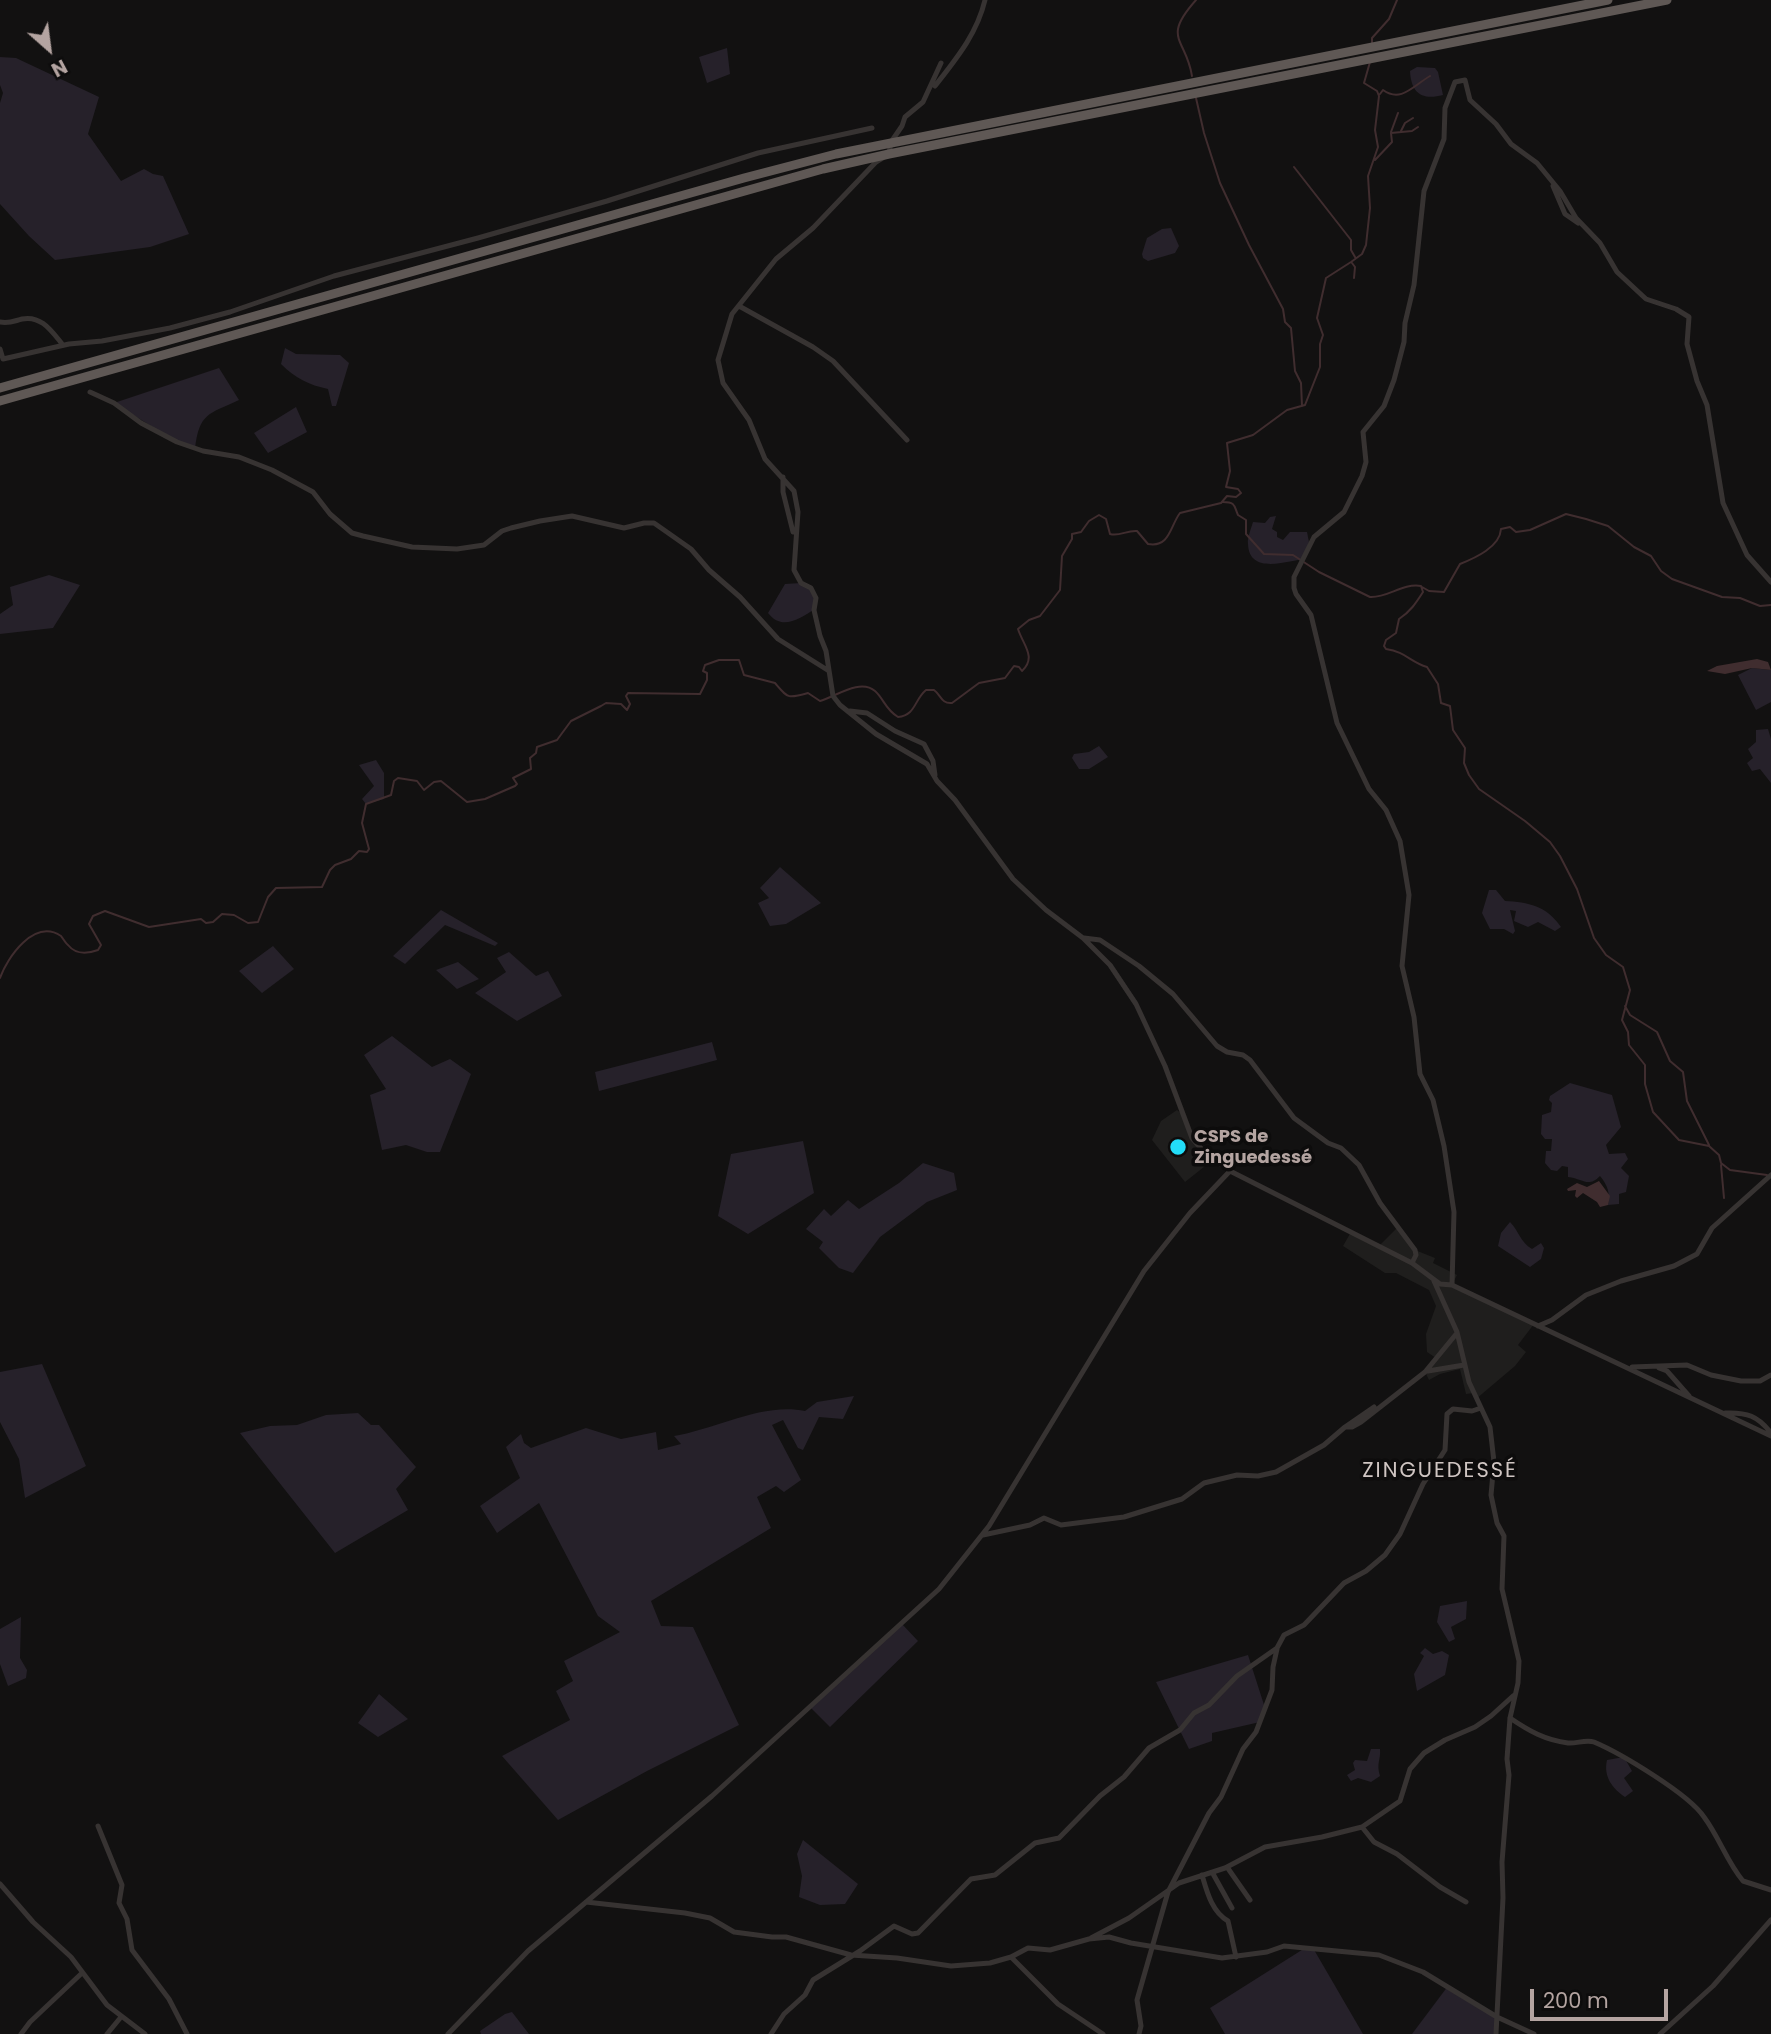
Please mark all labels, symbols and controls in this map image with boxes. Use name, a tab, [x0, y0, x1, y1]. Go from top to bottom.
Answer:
north arrow	[14, 14, 84, 84]
text: N	[46, 53, 72, 83]
place label: CSPS de Zinguedessé	[1194, 1126, 1312, 1168]
marker: CSPS de Zinguedessé	[1168, 1137, 1188, 1157]
district label: ZINGUEDESSÉ	[1364, 1459, 1516, 1485]
scale bar	[1533, 1974, 1671, 2018]
text: 200 m	[1543, 1986, 1609, 2015]

